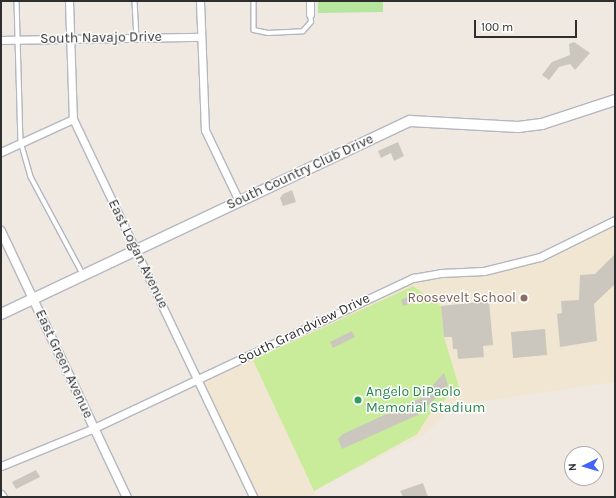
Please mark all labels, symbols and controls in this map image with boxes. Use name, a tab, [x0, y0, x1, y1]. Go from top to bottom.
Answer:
scale bar	[476, 12, 579, 38]
text: 100 m	[481, 20, 513, 34]
street label: South Navajo Drive	[40, 29, 162, 47]
street label: South Country Club Drive	[224, 131, 376, 213]
street label: East Logan Avenue	[104, 197, 172, 311]
street label: South Grandview Drive	[235, 290, 373, 368]
place label: Roosevelt School	[407, 290, 516, 306]
marker: Roosevelt School	[519, 293, 529, 303]
street label: East Green Avenue	[31, 307, 97, 421]
place label: Angelo DiPaolo Memorial Stadium	[366, 384, 485, 416]
marker: Angelo DiPaolo Memorial Stadium	[353, 395, 363, 405]
north arrow	[564, 446, 604, 486]
text: N	[566, 463, 579, 472]

